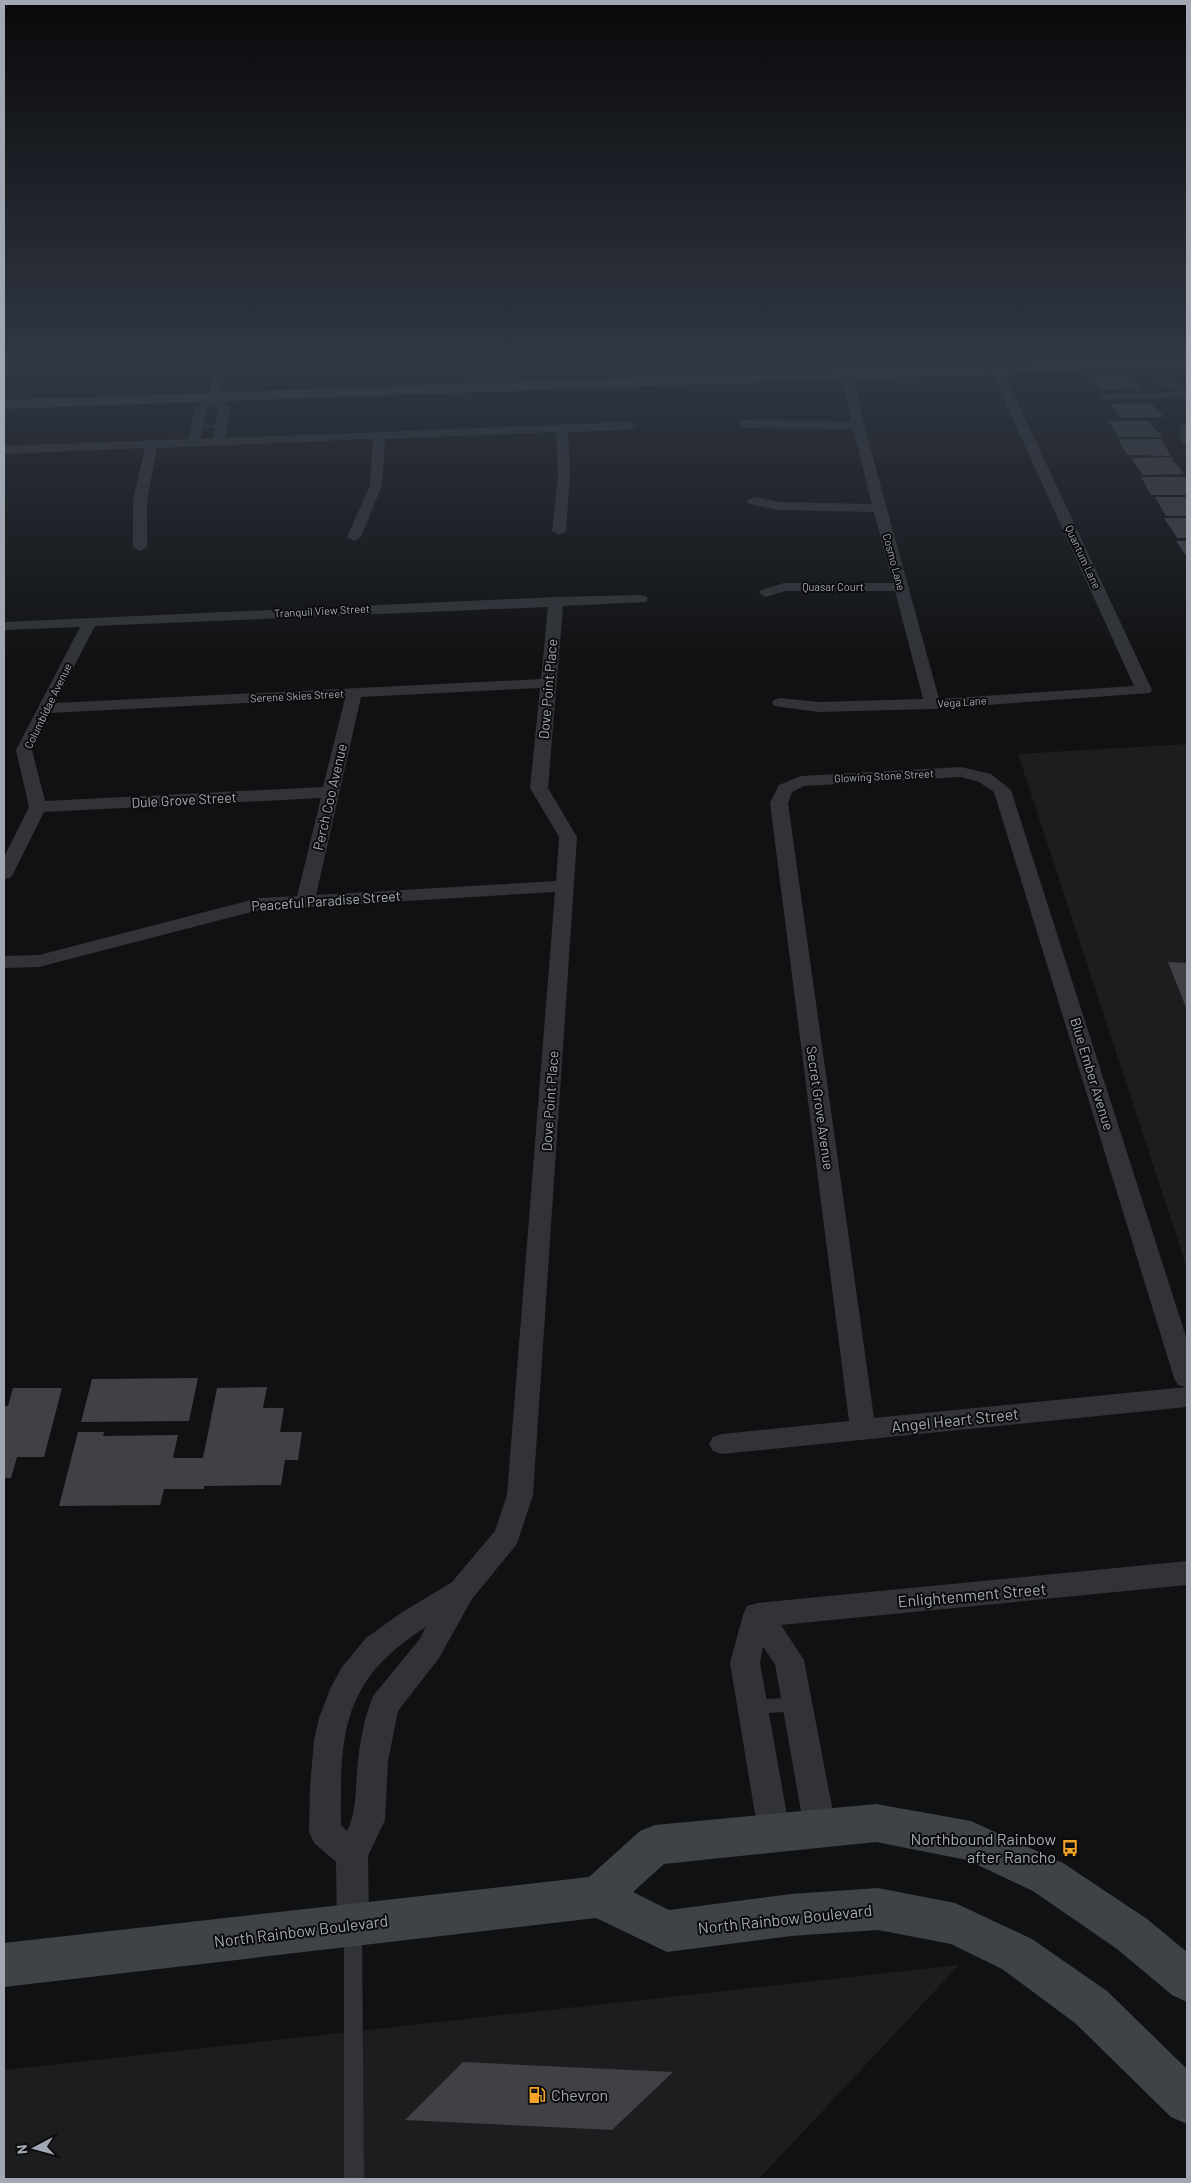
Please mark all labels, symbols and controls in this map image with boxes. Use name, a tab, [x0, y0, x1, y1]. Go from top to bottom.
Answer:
street label: Quantum Lane	[1063, 523, 1104, 591]
street label: Cosmo Lane	[881, 532, 908, 592]
street label: Quasar Court	[802, 580, 864, 593]
street label: Tranquil View Street	[274, 602, 370, 620]
street label: Dove Point Place	[535, 638, 560, 740]
street label: Columbidae Avenue	[21, 661, 74, 751]
street label: Serene Skies Street	[250, 687, 344, 704]
street label: Vega Lane	[937, 693, 987, 710]
street label: Perch Coo Avenue	[309, 742, 350, 852]
street label: Glowing Stone Street	[834, 766, 934, 785]
street label: Dule Grove Street	[131, 788, 237, 811]
street label: Peaceful Paradise Street	[251, 887, 401, 914]
street label: Blue Ember Avenue	[1067, 1015, 1118, 1132]
street label: Secret Grove Avenue	[803, 1045, 838, 1171]
street label: Dove Point Place	[538, 1050, 561, 1152]
street label: Angel Heart Street	[890, 1403, 1020, 1436]
street label: Enlightenment Street	[897, 1579, 1047, 1610]
place label: Northbound Rainbow after Rancho	[910, 1829, 1056, 1866]
bus stop icon: Northbound Rainbow after Rancho	[1060, 1838, 1080, 1858]
street label: North Rainbow Boulevard	[697, 1900, 873, 1937]
street label: North Rainbow Boulevard	[213, 1910, 389, 1951]
fuel station icon: Chevron	[527, 2085, 547, 2105]
place label: Chevron	[551, 2085, 608, 2104]
north arrow	[10, 2123, 60, 2173]
text: N	[13, 2144, 31, 2155]

